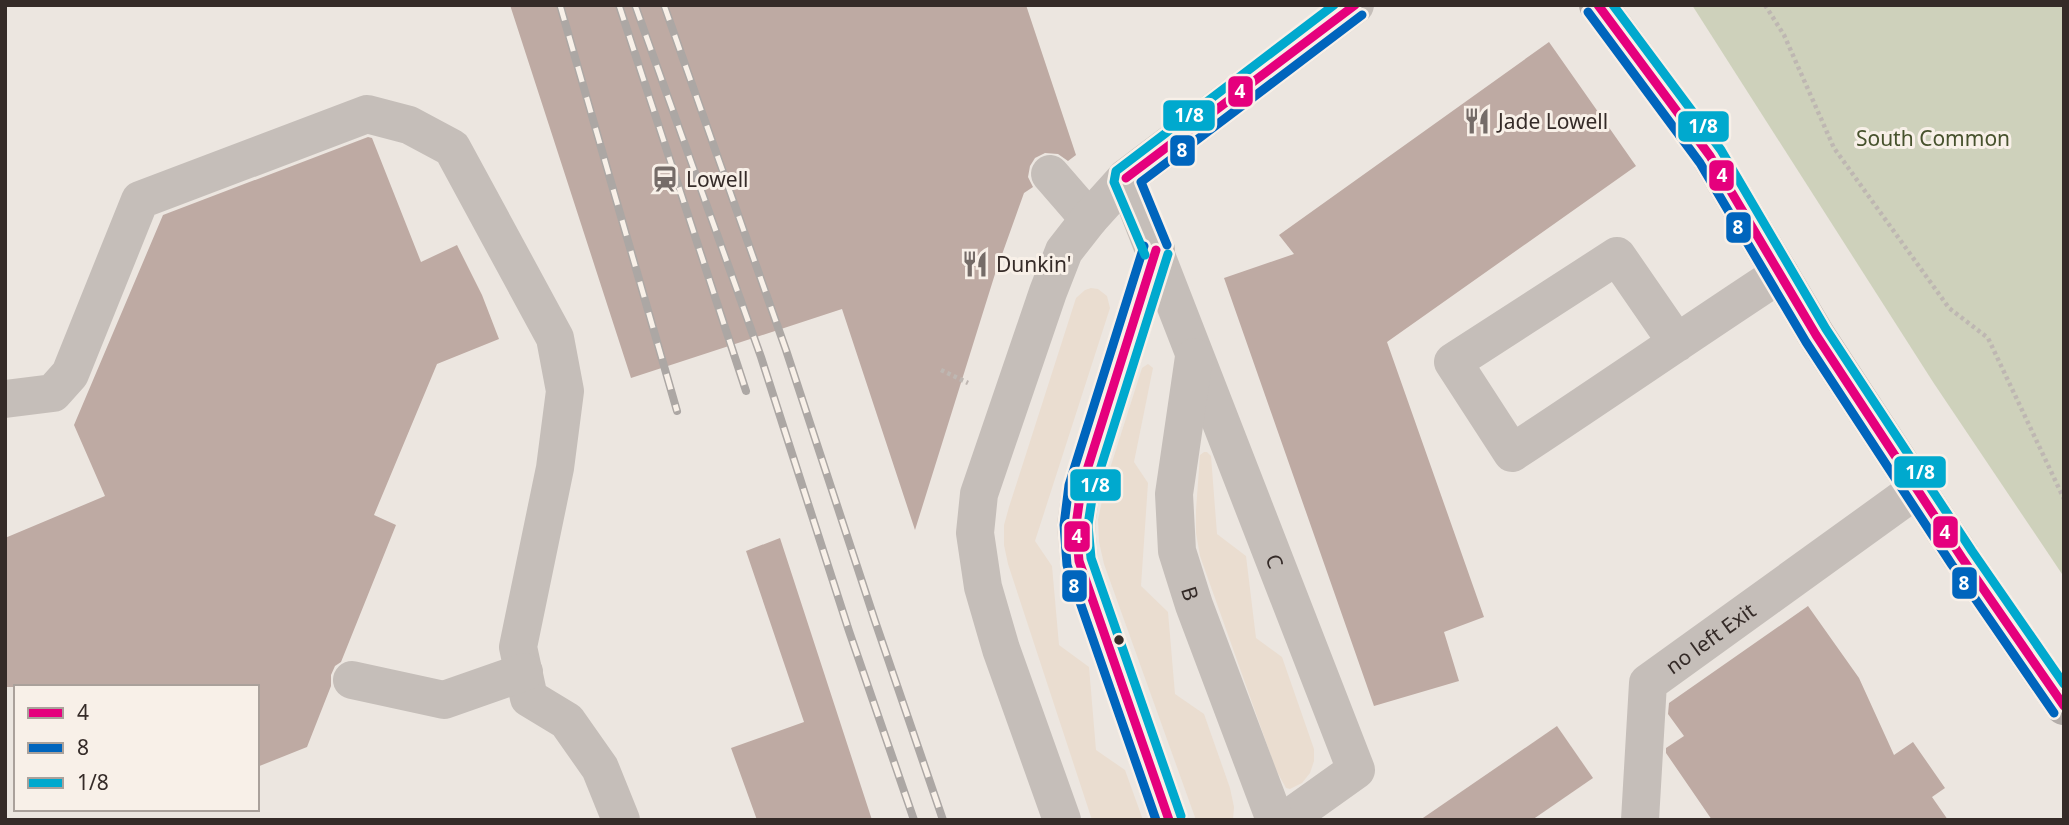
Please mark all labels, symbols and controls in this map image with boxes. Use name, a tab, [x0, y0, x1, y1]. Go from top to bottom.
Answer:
line badge: 4	[1227, 75, 1254, 108]
text: 4	[1235, 78, 1246, 104]
line badge: 1/8	[1162, 99, 1216, 132]
text: 1/8	[1174, 102, 1204, 128]
restaurant icon: Jade Lowell	[1462, 106, 1492, 136]
place label: Jade Lowell	[1496, 107, 1608, 135]
line badge: 1/8	[1677, 110, 1730, 143]
text: 1/8	[1688, 113, 1718, 139]
park label: South Common	[1856, 124, 2010, 152]
line badge: 8	[1169, 134, 1196, 167]
text: 8	[1177, 137, 1188, 163]
line badge: 4	[1708, 159, 1735, 192]
text: 4	[1717, 162, 1728, 188]
station icon: Lowell	[650, 164, 680, 194]
place label: Lowell	[686, 165, 748, 193]
line badge: 8	[1725, 211, 1752, 244]
text: 8	[1733, 214, 1744, 240]
restaurant icon: Dunkin'	[960, 249, 990, 279]
place label: Dunkin'	[996, 250, 1071, 278]
line badge: 1/8	[1893, 455, 1947, 489]
text: 1/8	[1905, 459, 1935, 485]
line badge: 1/8	[1069, 468, 1122, 502]
text: 1/8	[1080, 472, 1110, 498]
line badge: 4	[1932, 515, 1959, 549]
text: 4	[1940, 519, 1951, 545]
line badge: 4	[1063, 520, 1091, 553]
text: 4	[1072, 523, 1083, 549]
street label: C	[1259, 550, 1290, 572]
line badge: 8	[1951, 566, 1978, 600]
line badge: 8	[1061, 569, 1088, 603]
text: 8	[1959, 570, 1970, 596]
text: 8	[1069, 573, 1080, 599]
street label: B	[1175, 583, 1206, 604]
street label: no left Exit	[1660, 596, 1761, 680]
unlabelled marker	[1112, 633, 1126, 647]
legend	[14, 685, 259, 811]
text: 4	[77, 698, 89, 726]
text: 8	[77, 733, 89, 761]
text: 1/8	[77, 768, 109, 796]

